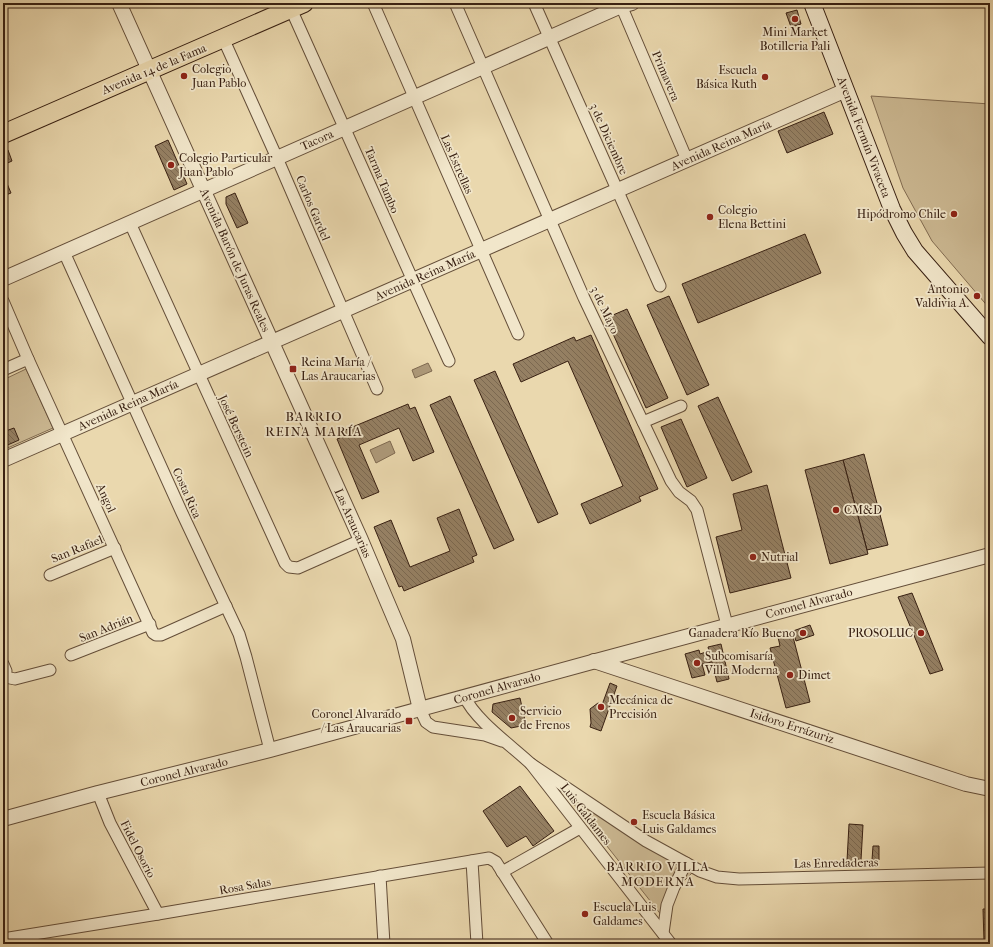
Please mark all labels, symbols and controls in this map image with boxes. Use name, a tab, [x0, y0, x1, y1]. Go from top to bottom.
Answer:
marker: Mini Market Botilleria Pali	[790, 14, 800, 24]
place label: Mini Market Botilleria Pali	[760, 25, 831, 53]
street label: Avenida 14 de la Fama	[99, 40, 209, 98]
street label: Primavera	[649, 49, 683, 104]
place label: Colegio Juan Pablo	[191, 62, 246, 90]
place label: Escuela Básica Ruth	[696, 63, 757, 91]
marker: Colegio Juan Pablo	[179, 71, 189, 81]
marker: Escuela Básica Ruth	[760, 72, 770, 82]
street label: Avenida Fermín Vivaceta	[834, 74, 894, 200]
street label: 3 de Diciembre	[587, 101, 631, 177]
street label: Avenida Reina María	[668, 116, 774, 174]
street label: Tacora	[298, 126, 336, 153]
street label: Las Estrellas	[438, 132, 477, 196]
street label: Tarma Tambo	[362, 145, 402, 215]
place label: Colegio Particular Juan Pablo	[178, 151, 273, 179]
marker: Colegio Particular Juan Pablo	[166, 160, 176, 170]
street label: Carlos Gardel	[293, 173, 333, 243]
street label: Avenida Barón de Juras Reales	[197, 185, 273, 334]
place label: Colegio Elena Bettini	[718, 203, 786, 231]
place label: Hipódromo Chile	[857, 207, 946, 221]
marker: Hipódromo Chile	[949, 209, 959, 219]
marker: Colegio Elena Bettini	[705, 212, 715, 222]
street label: Avenida Reina María	[372, 246, 478, 304]
place label: Antonio Valdivia A.	[914, 282, 969, 310]
street label: 3 de Mayo	[588, 284, 622, 336]
marker: Antonio Valdivia A.	[972, 291, 982, 301]
place label: Reina María / Las Araucarias	[301, 355, 376, 383]
marker: Reina María / Las Araucarias	[288, 364, 298, 374]
street label: Avenida Reina María	[75, 376, 181, 434]
street label: José Berstein	[215, 392, 257, 459]
district label: BARRIO REINA MARÍA	[265, 409, 363, 439]
street label: Costa Rica	[170, 465, 205, 521]
street label: Angol	[93, 480, 119, 515]
street label: Las Araucarias	[331, 486, 375, 560]
place label: CM&D	[844, 503, 882, 517]
marker: CM&D	[831, 505, 841, 515]
street label: San Rafael	[49, 532, 105, 566]
place label: Nutrial	[761, 550, 799, 564]
marker: Nutrial	[748, 552, 758, 562]
street label: Coronel Alvarado	[764, 585, 854, 621]
street label: San Adrián	[77, 611, 135, 645]
place label: Ganadera Río Bueno	[688, 626, 795, 640]
place label: PROSOLUC	[848, 626, 913, 640]
marker: Ganadera Río Bueno	[798, 628, 808, 638]
marker: PROSOLUC	[916, 628, 926, 638]
place label: Subcomisaría Villa Moderna	[704, 649, 779, 677]
marker: Subcomisaría Villa Moderna	[692, 658, 702, 668]
place label: Dimet	[798, 668, 832, 682]
street label: Coronel Alvarado	[452, 669, 542, 707]
marker: Dimet	[785, 670, 795, 680]
place label: Mecánica de Precisión	[609, 693, 673, 721]
marker: Mecánica de Precisión	[596, 702, 606, 712]
place label: Servicio de Frenos	[520, 704, 570, 732]
street label: Isidoro Errázuriz	[748, 706, 837, 746]
place label: Coronel Alvarado / Las Araucarias	[312, 707, 402, 735]
marker: Servicio de Frenos	[507, 713, 517, 723]
marker: Coronel Alvarado / Las Araucarias	[404, 716, 414, 726]
street label: Coronel Alvarado	[139, 754, 229, 790]
street label: Luis Galdames	[558, 780, 615, 848]
place label: Escuela Básica Luis Galdames	[642, 808, 717, 836]
marker: Escuela Básica Luis Galdames	[629, 817, 639, 827]
street label: Fidel Osorio	[118, 818, 158, 880]
street label: Las Enredaderas	[794, 855, 879, 871]
district label: BARRIO VILLA MODERNA	[606, 859, 710, 889]
street label: Rosa Salas	[218, 874, 272, 897]
place label: Escuela Luis Galdames	[593, 900, 657, 928]
marker: Escuela Luis Galdames	[580, 909, 590, 919]

